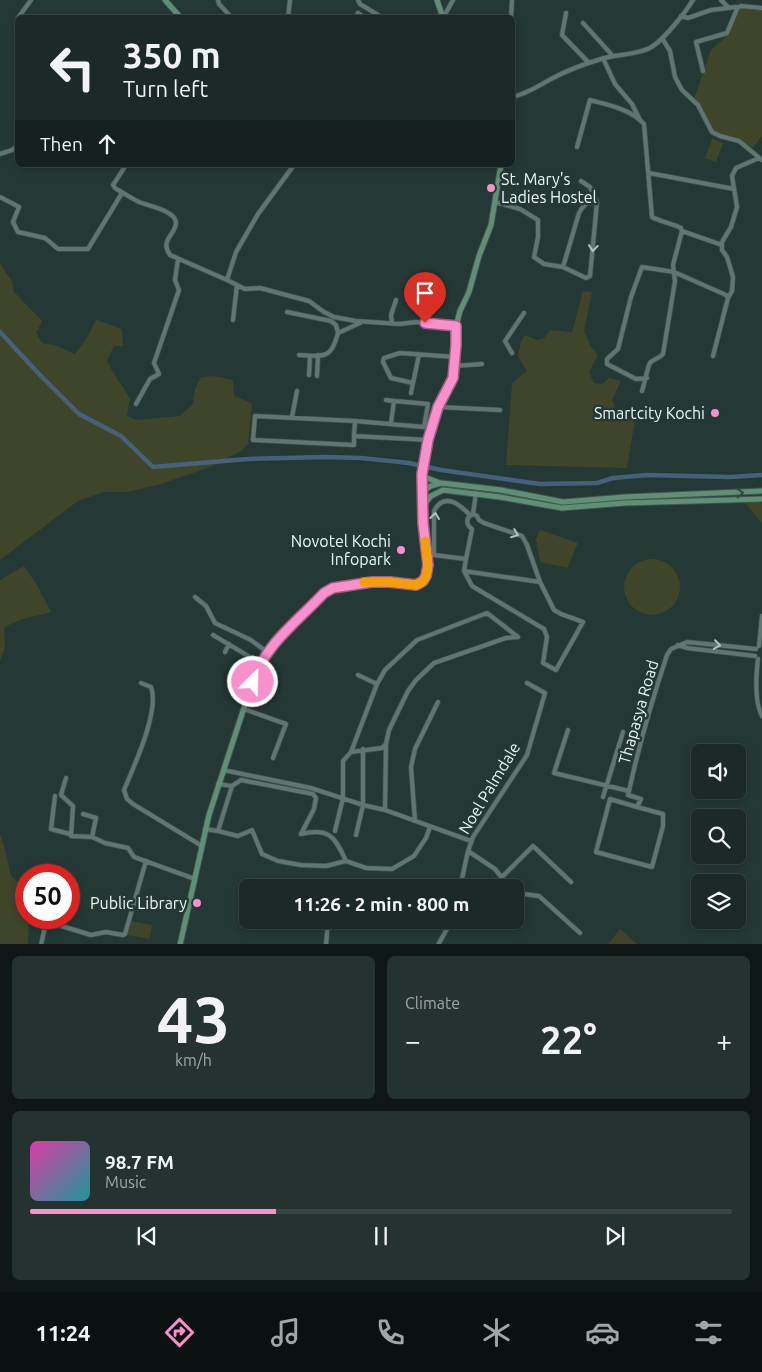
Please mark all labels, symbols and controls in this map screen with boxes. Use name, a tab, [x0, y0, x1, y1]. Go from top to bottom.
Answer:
icon: left	[40, 35, 105, 100]
text: 350 m	[123, 35, 221, 75]
text: Turn left	[123, 76, 208, 101]
icon: ahead	[93, 130, 121, 158]
text: Then	[40, 133, 83, 155]
place label: St. Mary's Ladies Hostel	[501, 170, 597, 206]
marker: St. Mary's Ladies Hostel	[485, 182, 497, 194]
one-way arrow	[588, 244, 599, 252]
pin	[404, 272, 446, 323]
icon: arrive	[411, 279, 439, 307]
place label: Smartcity Kochi	[594, 404, 705, 422]
marker: Smartcity Kochi	[709, 407, 721, 419]
one-way arrow	[737, 487, 745, 498]
one-way arrow	[429, 512, 440, 520]
one-way arrow	[510, 528, 519, 538]
place label: Novotel Kochi Infopark	[291, 532, 391, 568]
marker: Novotel Kochi Infopark	[395, 544, 407, 556]
one-way arrow	[713, 639, 721, 650]
position arrow	[226, 655, 278, 707]
street label: Thapasya Road	[615, 658, 661, 766]
street label: Noel Palmdale	[455, 739, 523, 837]
map controls	[691, 744, 746, 929]
button: sound	[691, 744, 746, 799]
button: search	[691, 809, 746, 864]
speed limit sign: 50	[15, 864, 80, 929]
button: layers	[691, 874, 746, 929]
text: 11:26 · 2 min · 800 m	[294, 893, 469, 915]
place label: Public Library	[90, 894, 187, 912]
marker: Public Library	[191, 897, 203, 909]
text: 43	[157, 982, 230, 1055]
text: Climate	[405, 994, 460, 1012]
text: 22°	[540, 1019, 597, 1061]
text: −	[405, 1025, 421, 1056]
text: +	[716, 1025, 732, 1056]
text: km/h	[175, 1051, 212, 1069]
text: 98.7 FM	[105, 1151, 174, 1173]
text: Music	[105, 1173, 146, 1191]
icon: previous	[133, 1222, 161, 1250]
icon: pause	[367, 1222, 395, 1250]
icon: next	[601, 1222, 629, 1250]
icon: directions	[162, 1315, 197, 1350]
icon: music	[268, 1315, 303, 1350]
icon: phone	[373, 1315, 408, 1350]
icon: climate	[479, 1315, 514, 1350]
icon: car	[585, 1315, 620, 1350]
icon: filters	[691, 1315, 726, 1350]
text: 11:24	[35, 1320, 91, 1345]

